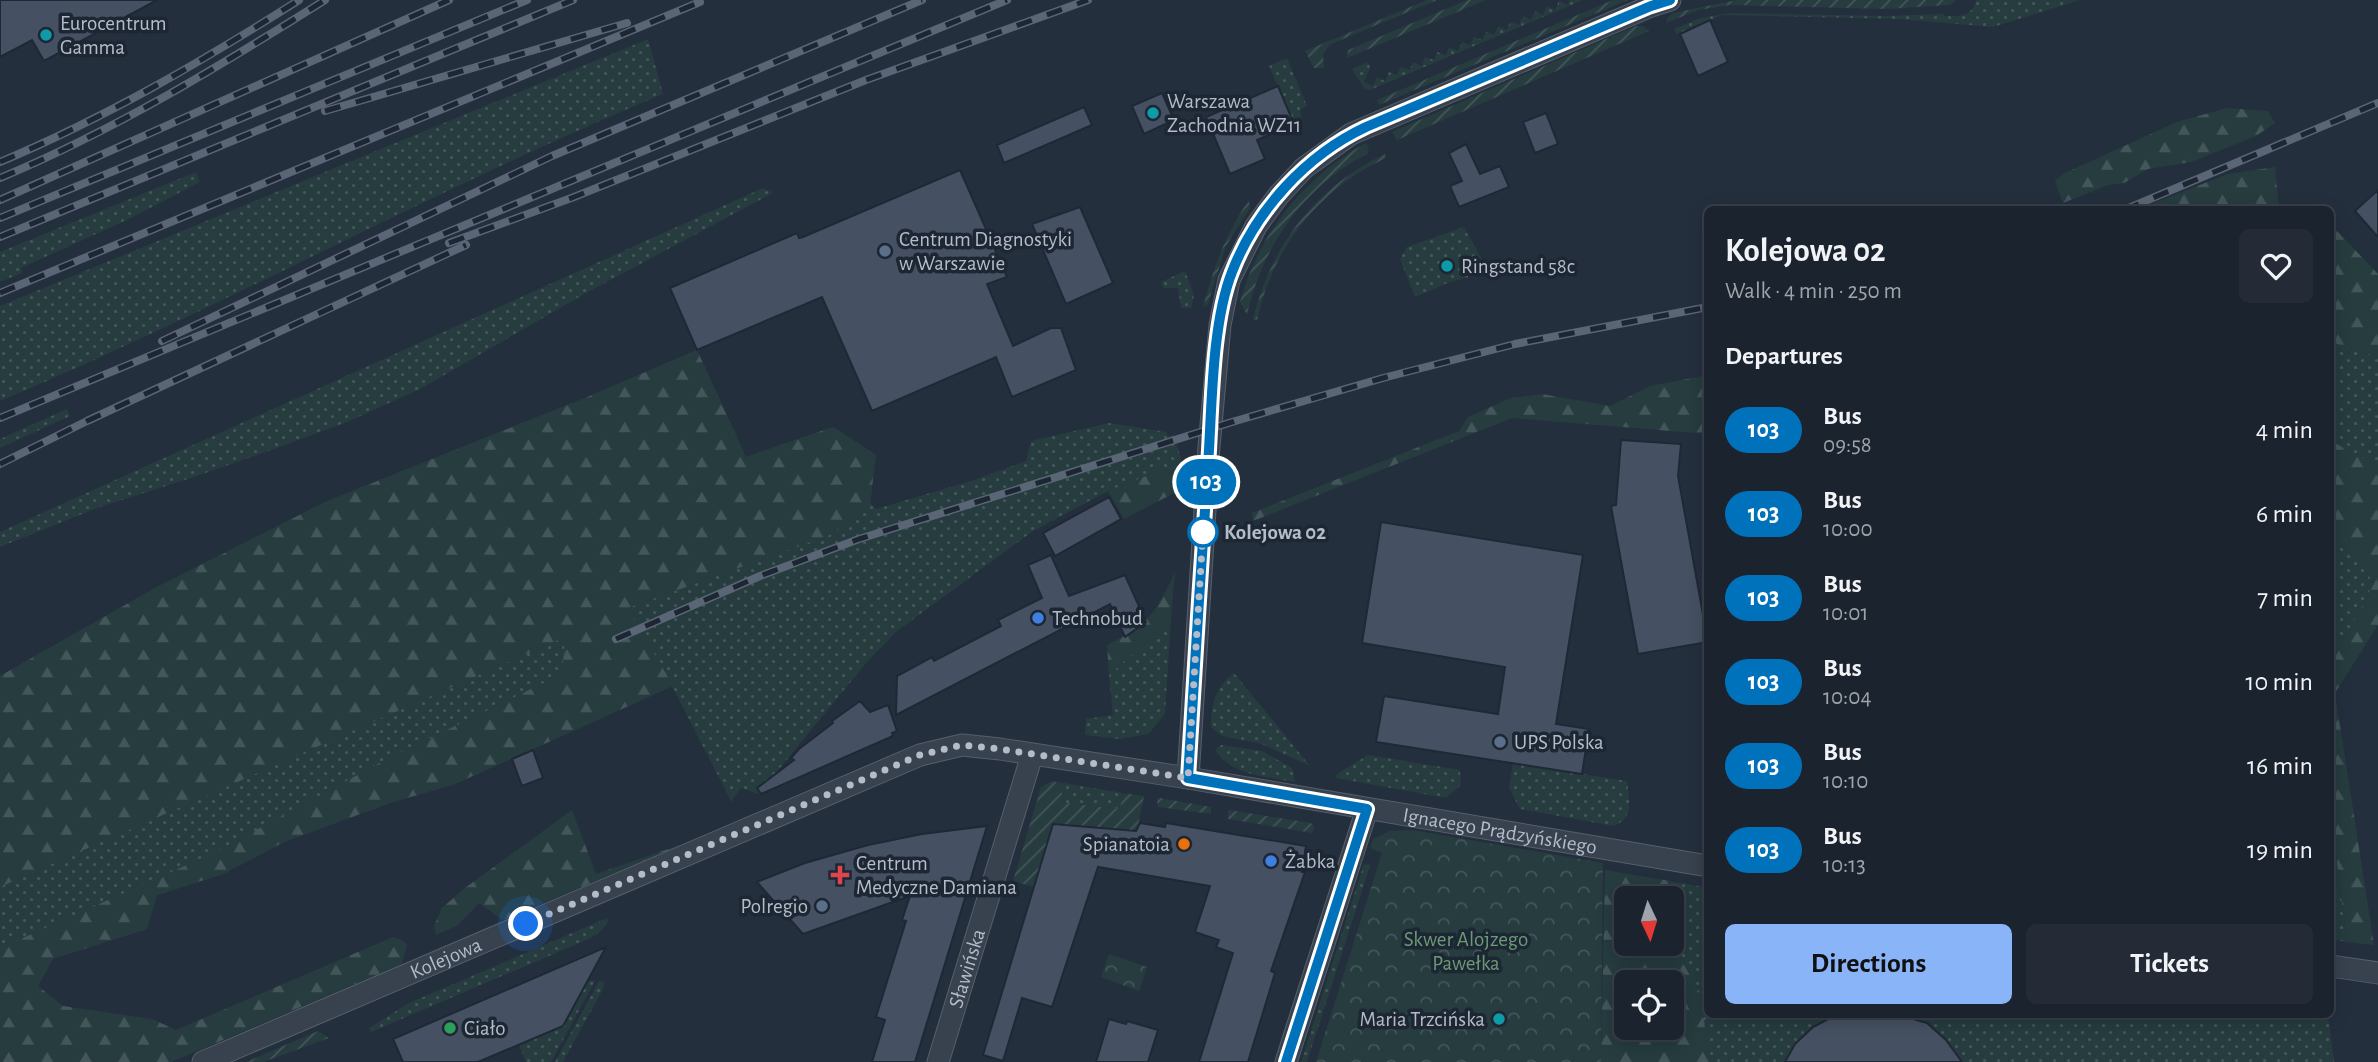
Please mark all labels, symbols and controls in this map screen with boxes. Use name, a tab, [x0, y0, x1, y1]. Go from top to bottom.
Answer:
place label: Eurocentrum Gamma	[60, 13, 167, 58]
marker: Eurocentrum Gamma	[38, 27, 54, 43]
place label: Warszawa Zachodnia WZ11	[1167, 91, 1301, 136]
marker: Warszawa Zachodnia WZ11	[1145, 105, 1161, 121]
place label: Centrum Diagnostyki w Warszawie	[899, 229, 1072, 274]
button: heart	[2239, 229, 2313, 303]
text: Kolejowa 02	[1725, 235, 1886, 268]
marker: Centrum Diagnostyki w Warszawie	[877, 243, 893, 259]
place label: Ringstand 58c	[1461, 256, 1575, 277]
marker: Ringstand 58c	[1439, 258, 1455, 274]
text: Walk · 4 min · 250 m	[1725, 280, 1902, 303]
text: Departures	[1725, 343, 1843, 369]
text: Bus	[1823, 403, 1862, 429]
text: 4 min	[2256, 417, 2313, 443]
text: 103	[1748, 418, 1779, 442]
text: 09:58	[1823, 434, 1872, 457]
line badge: 103	[1166, 459, 1246, 505]
text: 103	[1190, 470, 1222, 494]
text: Bus	[1823, 487, 1862, 513]
text: 6 min	[2256, 501, 2313, 527]
text: 103	[1748, 502, 1779, 526]
marker: Kolejowa 02	[1188, 517, 1218, 547]
text: 10:00	[1823, 518, 1873, 541]
place label: Kolejowa 02	[1224, 522, 1326, 543]
text: Bus	[1823, 571, 1862, 597]
text: 7 min	[2257, 585, 2313, 611]
text: 103	[1748, 586, 1779, 610]
text: 10:01	[1823, 602, 1868, 625]
place label: Technobud	[1052, 608, 1143, 629]
marker: Technobud	[1030, 610, 1046, 626]
text: Bus	[1823, 655, 1862, 681]
text: 10 min	[2246, 669, 2313, 695]
text: 103	[1748, 670, 1779, 694]
text: 10:04	[1823, 686, 1872, 709]
place label: UPS Polska	[1514, 732, 1604, 753]
marker: UPS Polska	[1492, 734, 1508, 750]
text: Bus	[1823, 739, 1862, 765]
text: 16 min	[2247, 753, 2313, 779]
text: 103	[1748, 754, 1779, 778]
text: 10:10	[1823, 770, 1868, 793]
street label: Ignacego Prądzyńskiego	[1402, 804, 1598, 858]
text: Bus	[1823, 823, 1862, 849]
place label: Spianatoia	[1083, 834, 1170, 855]
marker: Spianatoia	[1176, 836, 1192, 852]
text: 19 min	[2247, 837, 2313, 863]
text: 103	[1748, 838, 1779, 862]
place label: Żabka	[1285, 850, 1336, 872]
place label: Centrum Medyczne Damiana	[856, 853, 1017, 898]
marker: Żabka	[1263, 853, 1279, 869]
text: 10:13	[1823, 854, 1866, 877]
marker: Centrum Medyczne Damiana	[830, 865, 850, 885]
north arrow	[1614, 886, 1684, 956]
map controls	[1614, 886, 1684, 1040]
place label: Polregio	[741, 896, 808, 917]
marker: Polregio	[814, 898, 830, 914]
your location	[508, 906, 543, 941]
button: Directions	[1725, 924, 2012, 1004]
button: Tickets	[2026, 924, 2313, 1004]
street label: Sławińska	[945, 926, 989, 1010]
park label: Skwer Alojzego Pawełka	[1404, 929, 1528, 974]
street label: Kolejowa	[407, 933, 485, 983]
button: locate	[1614, 970, 1684, 1040]
place label: Maria Trzcińska	[1359, 1009, 1485, 1030]
marker: Maria Trzcińska	[1491, 1011, 1507, 1027]
place label: Ciało	[464, 1018, 505, 1039]
marker: Ciało	[442, 1020, 458, 1036]

